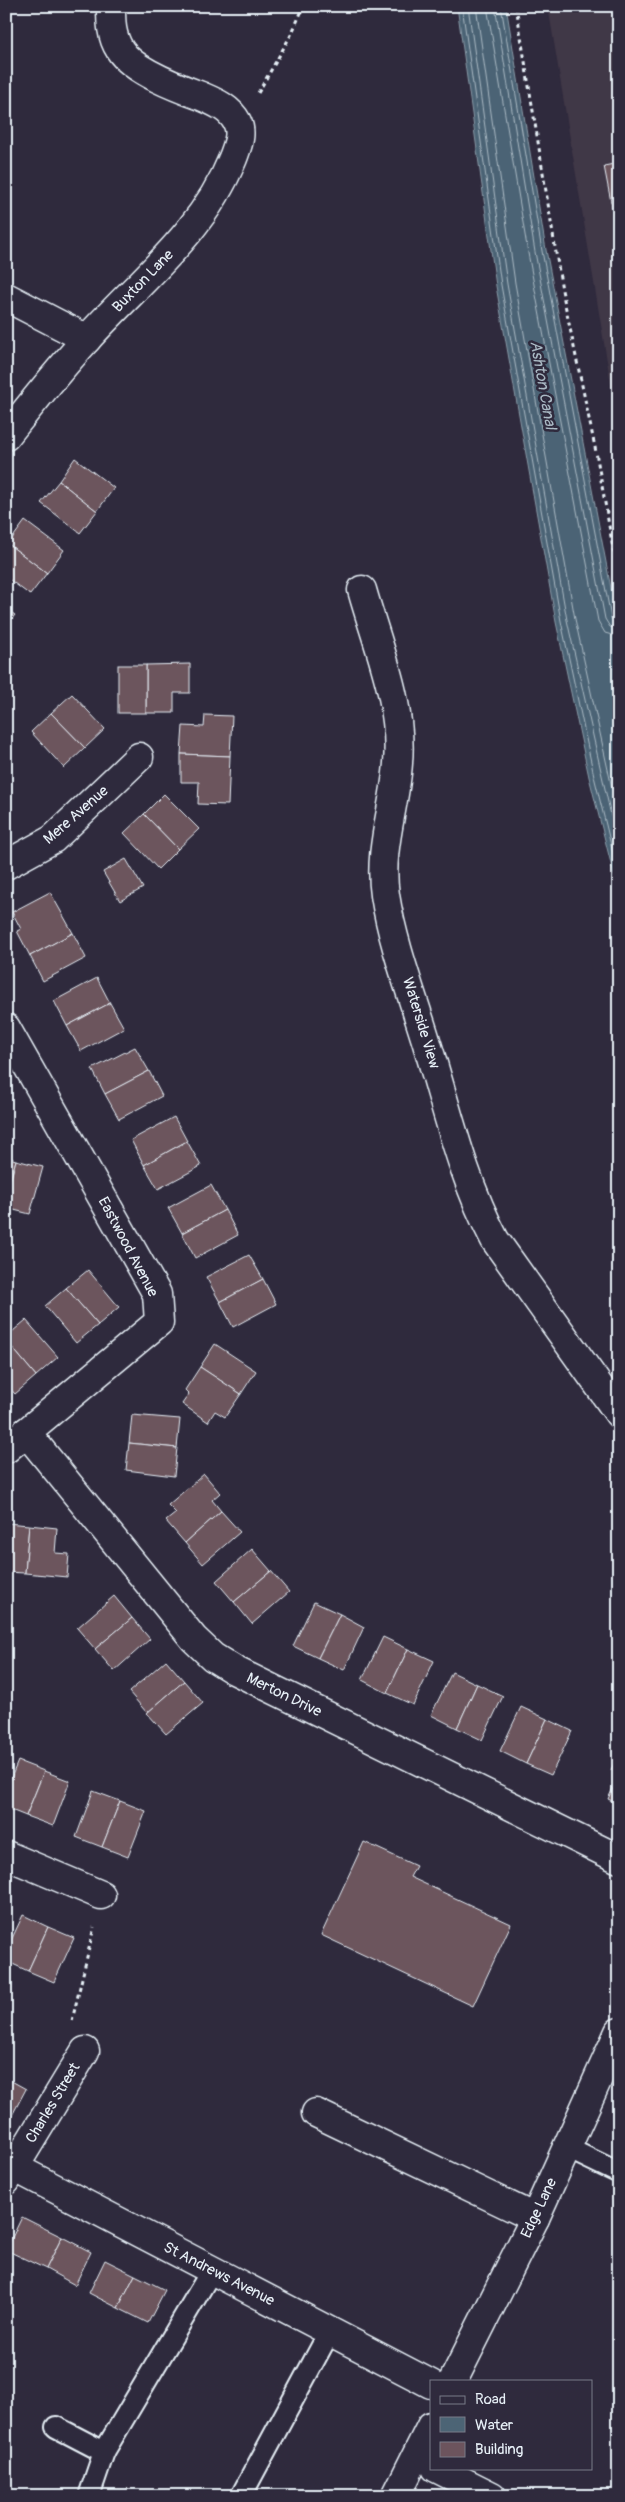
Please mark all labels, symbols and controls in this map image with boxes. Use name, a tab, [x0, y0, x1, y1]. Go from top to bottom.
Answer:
street label: Buxton Lane	[108, 245, 178, 316]
water label: Ashton Canal	[525, 339, 561, 433]
street label: Mere Avenue	[40, 781, 113, 848]
street label: Waterside View	[398, 975, 444, 1071]
street label: Eastwood Avenue	[94, 1194, 163, 1301]
street label: Merton Drive	[243, 1669, 325, 1722]
street label: Charles Street	[22, 2059, 85, 2147]
street label: Edge Lane	[517, 2174, 561, 2241]
street label: St Andrews Avenue	[160, 2238, 278, 2310]
legend	[430, 2380, 592, 2470]
text: Road	[475, 2390, 506, 2409]
text: Water	[475, 2416, 514, 2435]
text: Building	[475, 2440, 523, 2459]

